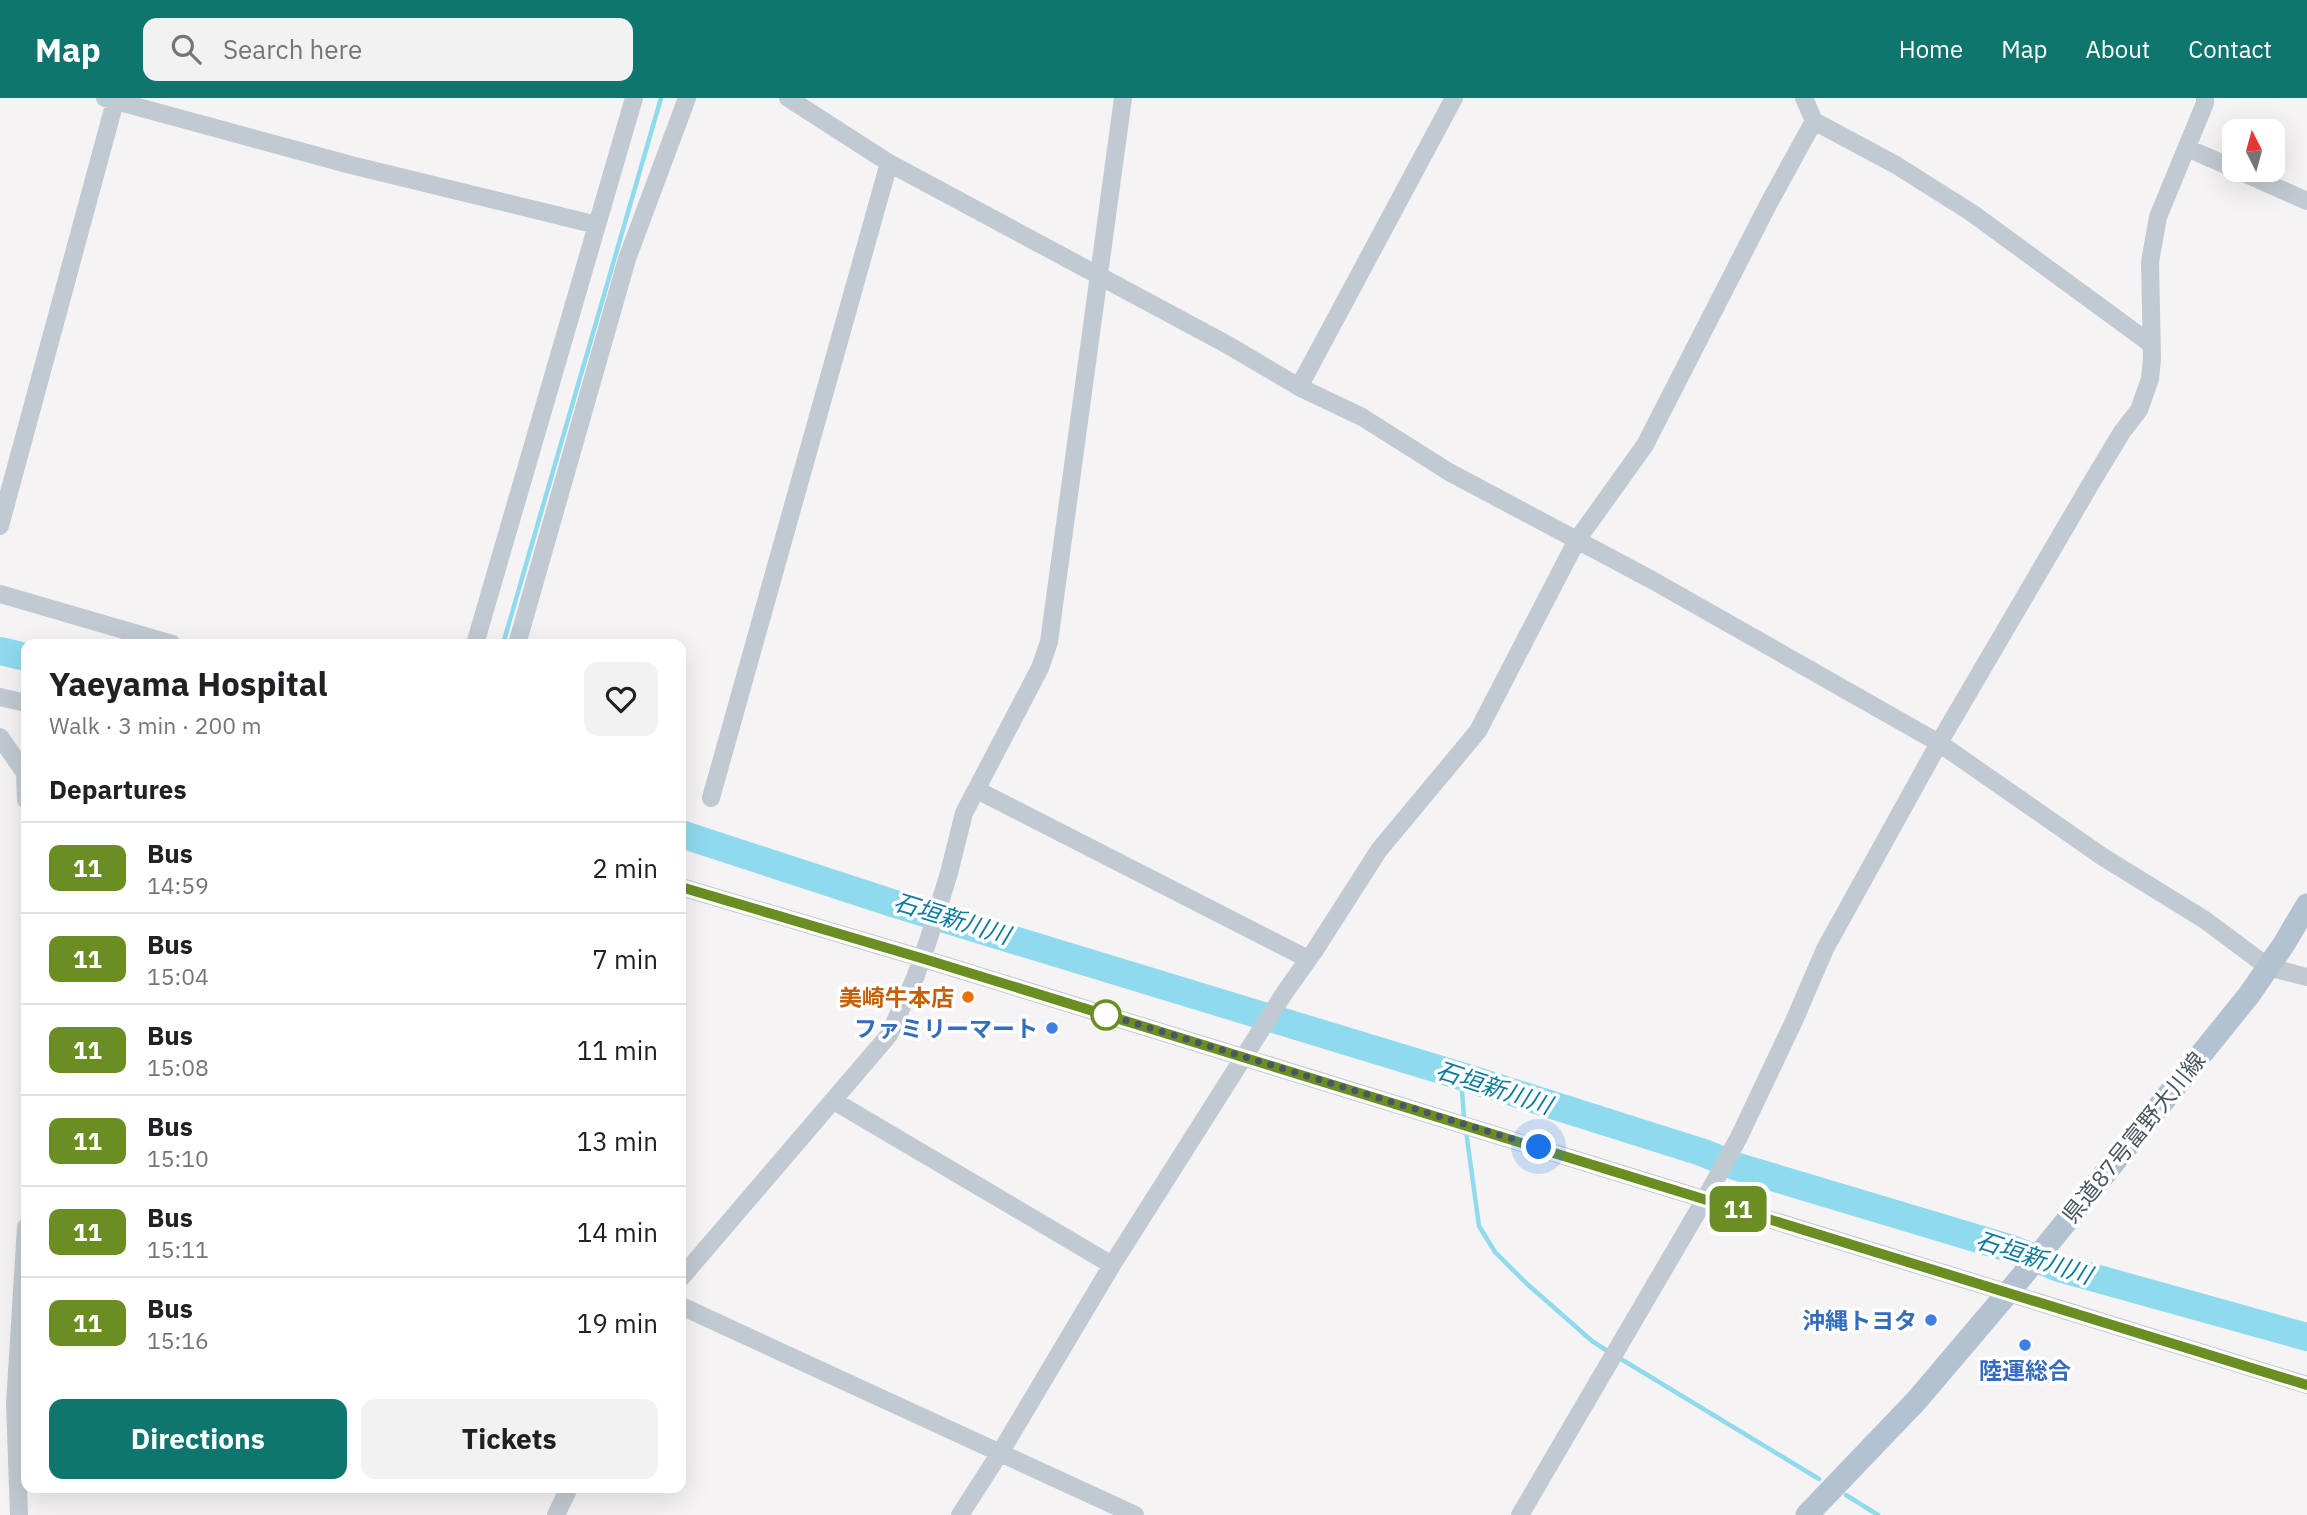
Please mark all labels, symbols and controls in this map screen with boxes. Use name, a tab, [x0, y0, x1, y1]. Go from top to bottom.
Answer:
search box	[143, 18, 633, 81]
text: Map	[35, 28, 101, 71]
icon: search	[167, 30, 205, 68]
text: Search here	[223, 32, 362, 66]
text: Home	[1899, 33, 1963, 65]
text: Map	[2001, 33, 2047, 65]
text: About	[2085, 33, 2150, 65]
text: Contact	[2188, 33, 2272, 65]
north arrow	[2222, 119, 2286, 182]
map controls	[2222, 119, 2285, 182]
text: Yaeyama Hospital	[49, 662, 327, 705]
button: heart	[584, 662, 658, 736]
text: Walk · 3 min · 200 m	[49, 710, 262, 740]
text: Departures	[49, 772, 187, 806]
text: Bus	[147, 836, 193, 870]
text: 2 min	[592, 851, 658, 885]
text: 11	[73, 852, 102, 884]
text: 14:59	[147, 870, 209, 900]
water label: 石垣新川川	[890, 885, 1017, 952]
text: Bus	[147, 927, 193, 961]
text: 7 min	[592, 942, 658, 976]
text: 11	[73, 943, 102, 975]
text: 15:04	[147, 961, 209, 991]
place label: 美崎牛本店	[839, 982, 954, 1012]
marker: 美崎牛本店	[960, 989, 976, 1005]
unlabelled marker	[1091, 1000, 1121, 1030]
place label: ファミリーマート	[854, 1013, 1038, 1043]
text: Bus	[147, 1018, 193, 1052]
marker: ファミリーマート	[1044, 1020, 1060, 1036]
text: 11 min	[577, 1033, 658, 1067]
text: 11	[73, 1034, 102, 1066]
street label: 県道87号富野大川線	[2055, 1045, 2211, 1229]
text: 15:08	[147, 1052, 209, 1082]
water label: 石垣新川川	[1432, 1053, 1559, 1122]
text: Bus	[147, 1109, 193, 1143]
text: 13 min	[577, 1124, 658, 1158]
text: 11	[73, 1125, 102, 1157]
your location	[1521, 1129, 1556, 1164]
text: 15:10	[147, 1143, 209, 1173]
line badge: 11	[1706, 1186, 1770, 1232]
text: 11	[1724, 1193, 1752, 1225]
text: Bus	[147, 1200, 193, 1234]
text: 14 min	[577, 1215, 658, 1249]
text: 11	[73, 1216, 102, 1248]
water label: 石垣新川川	[1972, 1223, 2099, 1292]
text: 15:11	[147, 1234, 209, 1264]
text: Bus	[147, 1291, 193, 1325]
place label: 沖縄トヨタ	[1802, 1305, 1917, 1335]
text: 19 min	[577, 1306, 658, 1340]
text: 11	[73, 1307, 102, 1339]
marker: 沖縄トヨタ	[1923, 1312, 1939, 1328]
text: 15:16	[147, 1325, 209, 1355]
marker: 陸運総合	[2017, 1337, 2033, 1353]
place label: 陸運総合	[1979, 1355, 2071, 1385]
button: Directions	[49, 1399, 347, 1479]
button: Tickets	[361, 1399, 658, 1479]

